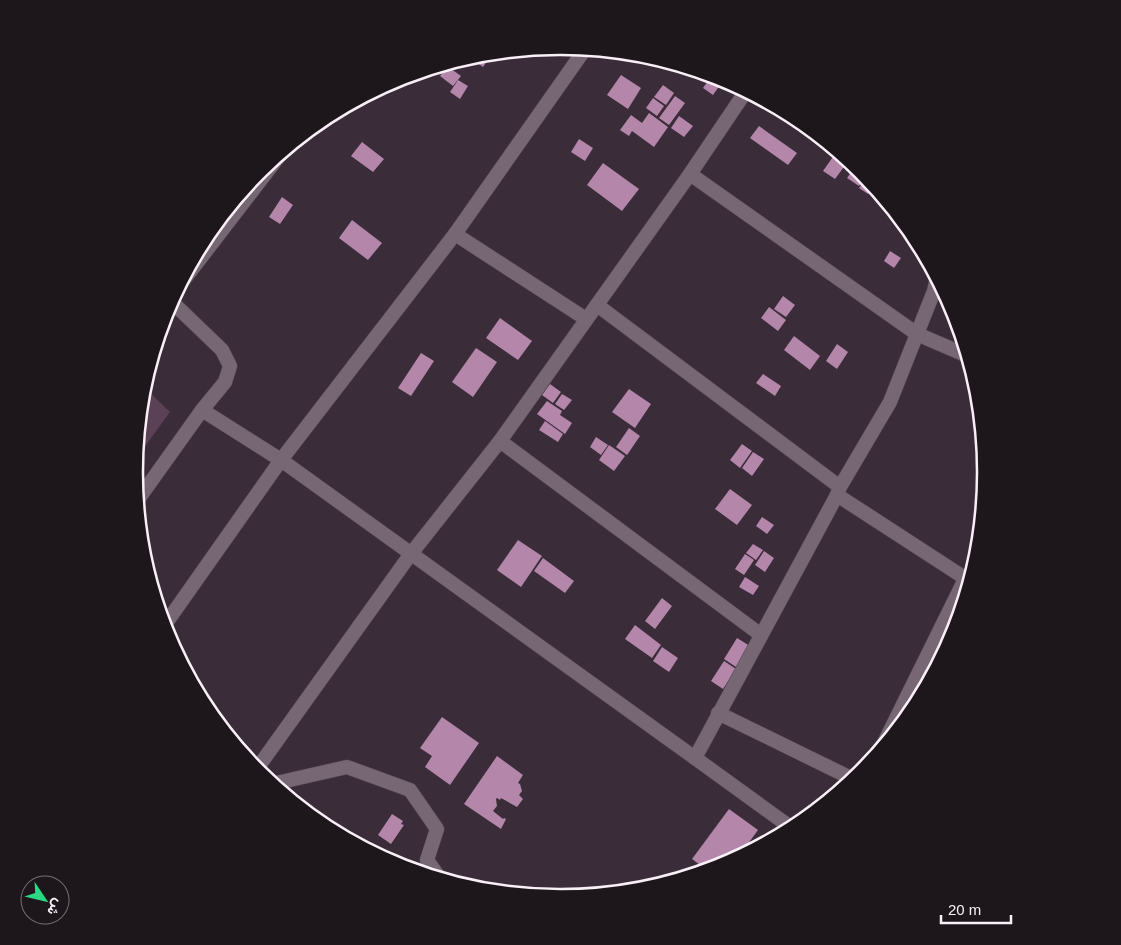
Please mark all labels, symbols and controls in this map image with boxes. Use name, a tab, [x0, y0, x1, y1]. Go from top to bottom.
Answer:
north arrow	[20, 875, 70, 925]
scale bar	[941, 892, 1011, 924]
text: ش	[43, 895, 67, 919]
text: 20 m	[948, 901, 981, 918]

